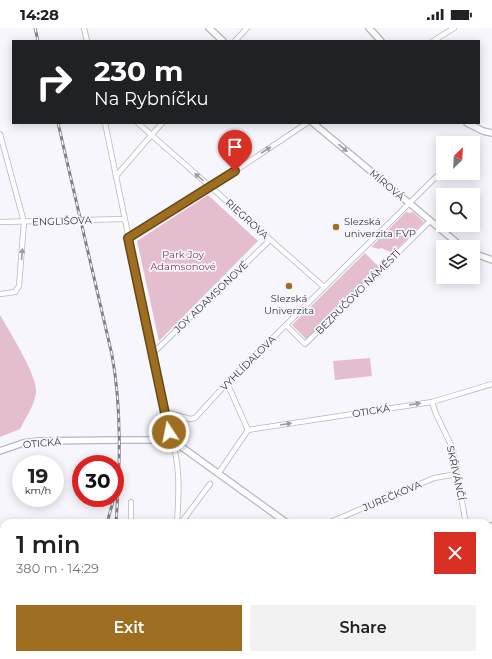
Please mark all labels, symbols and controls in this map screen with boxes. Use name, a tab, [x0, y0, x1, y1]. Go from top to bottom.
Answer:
text: 14:28	[20, 5, 59, 24]
text: 230 m	[94, 54, 183, 88]
icon: right	[28, 56, 80, 108]
text: Na Rybníčku	[94, 88, 209, 110]
pin	[218, 130, 252, 171]
icon: arrive	[224, 136, 246, 158]
north arrow	[436, 136, 480, 180]
map controls	[436, 136, 480, 284]
one-way arrow	[338, 144, 349, 153]
one-way arrow	[261, 146, 272, 154]
street label: MÍROVÁ	[367, 167, 408, 204]
one-way arrow	[195, 173, 204, 182]
button: search	[436, 188, 480, 232]
street label: RIEGROVA	[223, 196, 272, 242]
street label: ENGLIŠOVA	[32, 213, 93, 229]
place label: Slezská univerzita FVP	[344, 215, 416, 240]
marker: Slezská univerzita FVP	[331, 222, 341, 232]
button: layers	[436, 240, 480, 284]
street label: BEZRUČOVO NÁMĚSTÍ	[313, 246, 404, 337]
one-way arrow	[18, 248, 25, 260]
park label: Park Joy Adamsonové	[150, 248, 216, 273]
street label: JOY ADAMSONOVÉ	[170, 258, 251, 337]
marker: Slezská Univerzita	[284, 281, 294, 291]
place label: Slezská Univerzita	[264, 292, 314, 317]
street label: VYHLÍDALOVA	[218, 332, 279, 393]
street label: OTICKÁ	[351, 401, 392, 420]
one-way arrow	[409, 401, 421, 407]
position arrow	[148, 411, 190, 453]
one-way arrow	[280, 421, 292, 427]
street label: OTICKÁ	[22, 435, 62, 451]
street label: SKŘIVÁNČÍ	[444, 445, 468, 502]
speed limit sign: 30	[72, 455, 124, 507]
text: 19	[28, 464, 48, 488]
street label: JUREČKOVA	[360, 477, 424, 515]
text: km/h	[25, 484, 51, 497]
text: 1 min	[16, 530, 80, 559]
button: close	[434, 532, 476, 574]
text: 380 m · 14:29	[16, 560, 99, 576]
button: Exit	[16, 605, 242, 651]
button: Share	[250, 605, 476, 651]

